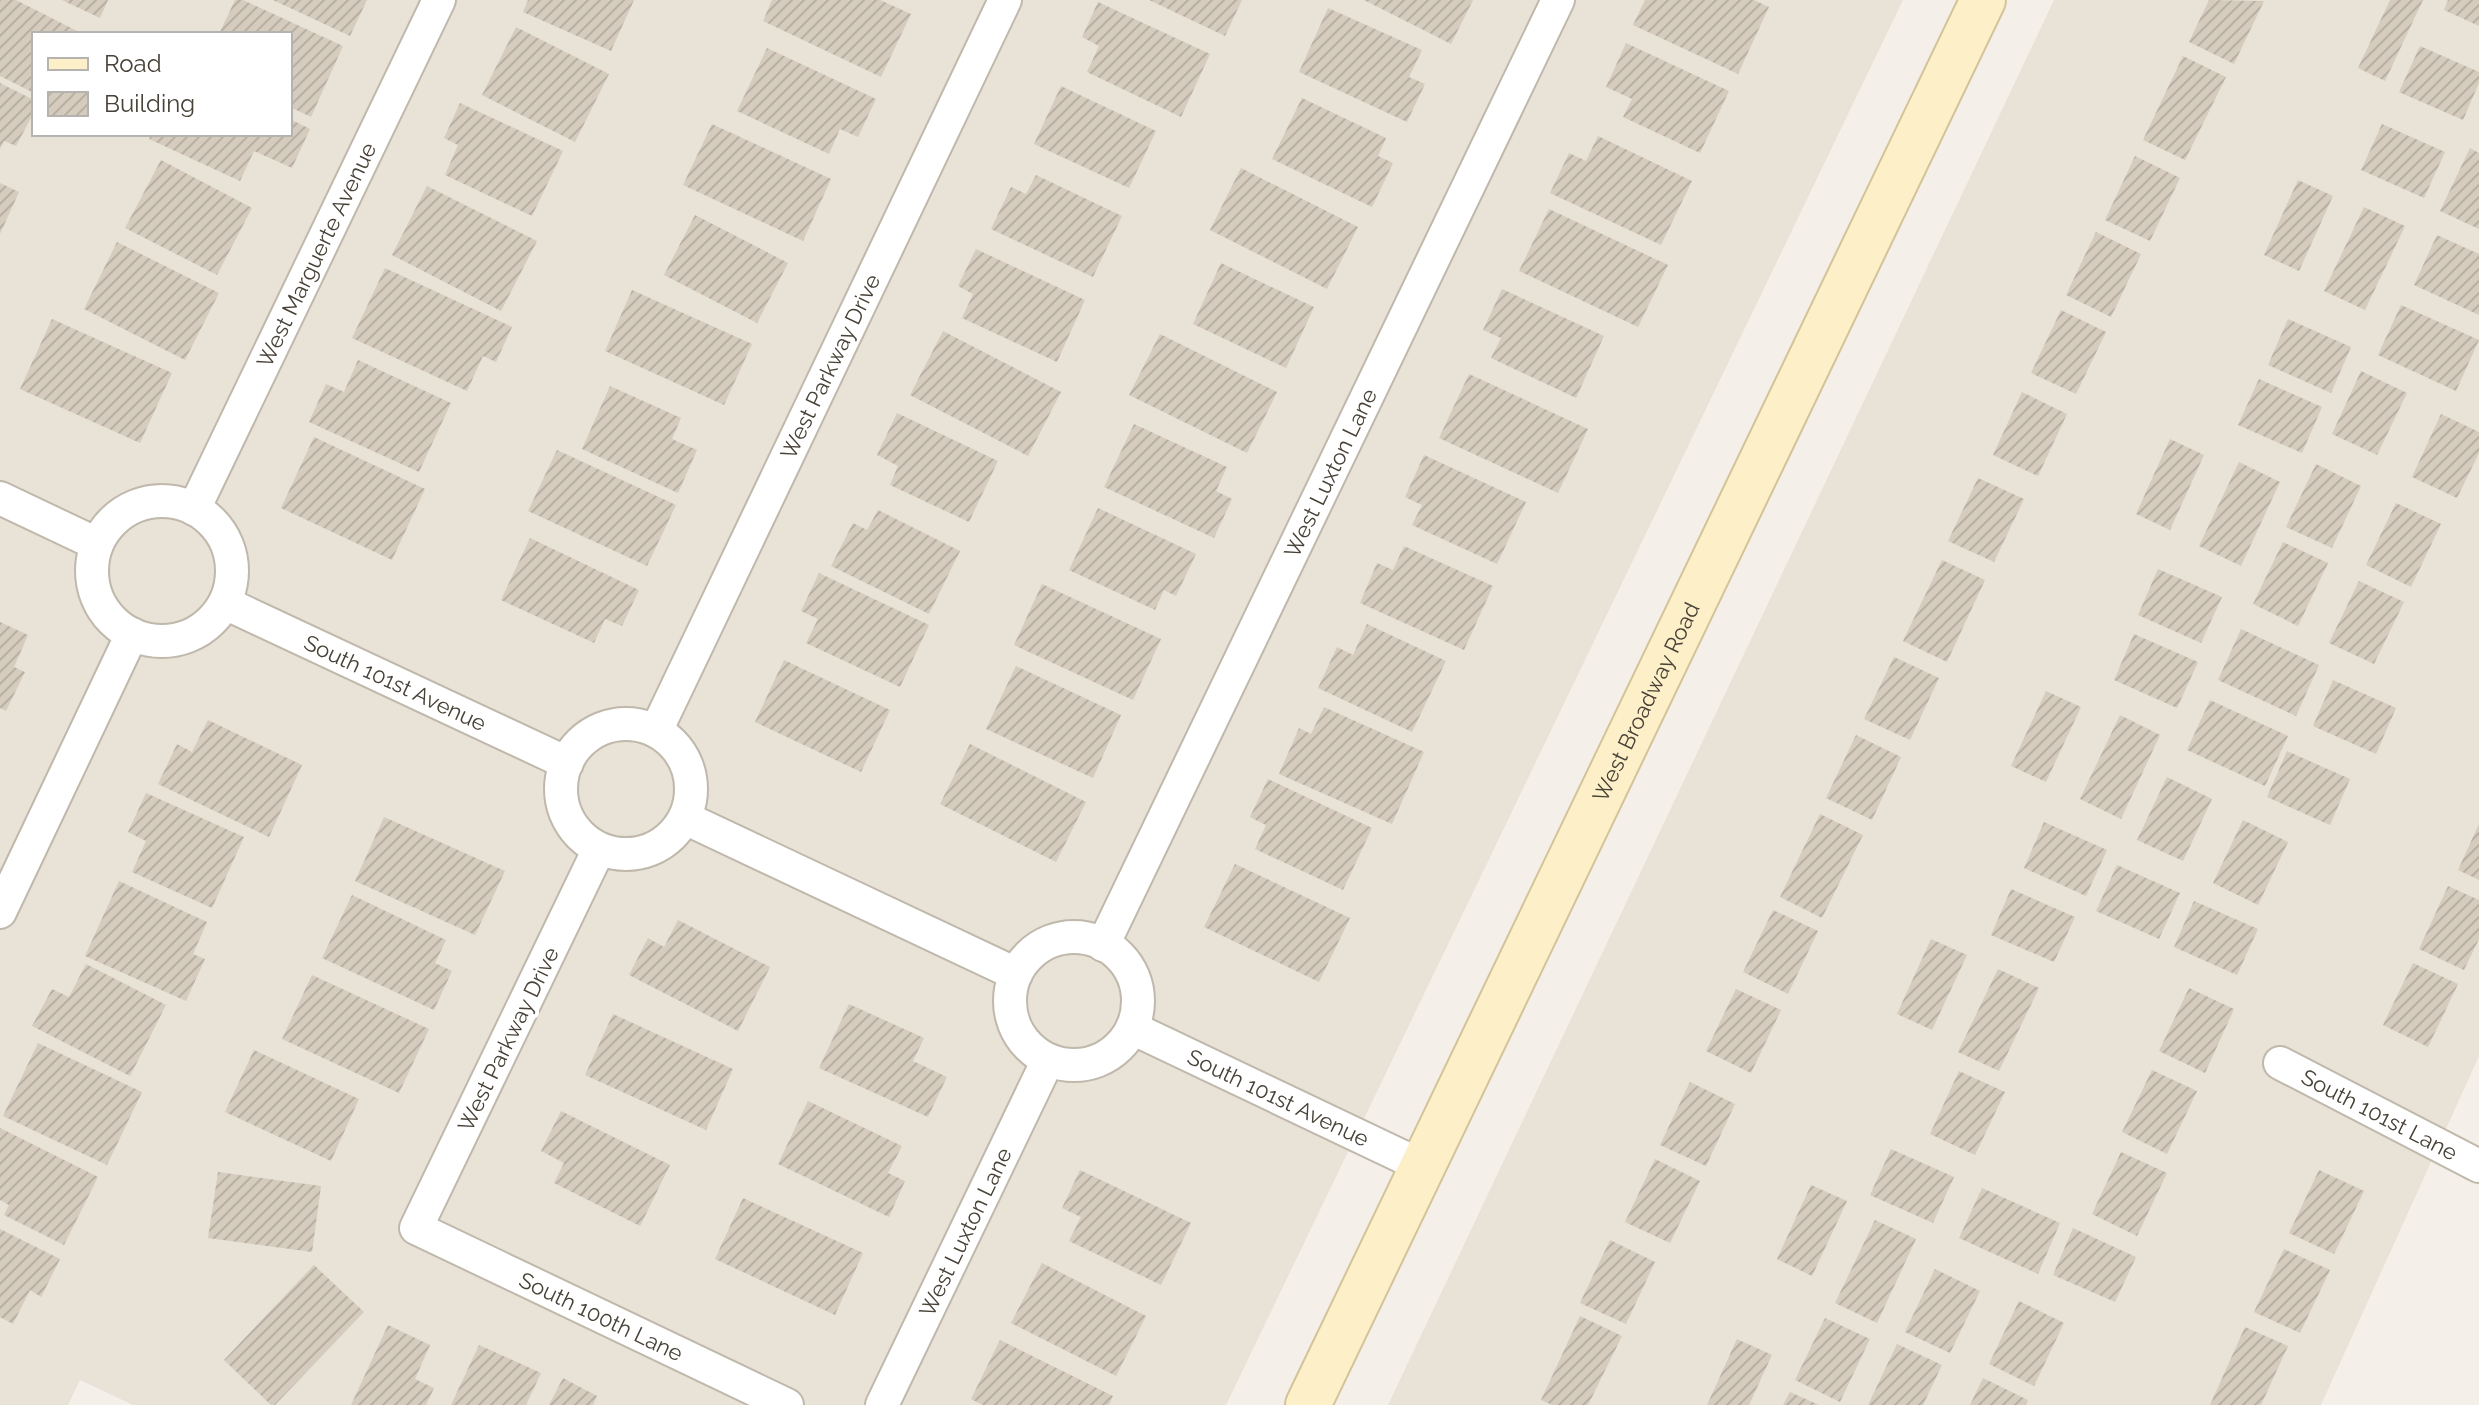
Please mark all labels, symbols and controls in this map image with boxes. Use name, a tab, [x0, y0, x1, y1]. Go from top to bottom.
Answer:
legend	[32, 32, 292, 136]
text: Road	[104, 49, 162, 78]
text: Building	[104, 89, 195, 118]
street label: West Marguerte Avenue	[251, 138, 381, 372]
street label: West Parkway Drive	[775, 270, 885, 463]
street label: West Luxton Lane	[1279, 384, 1382, 562]
street label: West Broadway Road	[1587, 598, 1705, 806]
street label: South 101st Avenue	[300, 629, 490, 736]
street label: West Parkway Drive	[452, 943, 564, 1135]
street label: South 101st Avenue	[1183, 1043, 1373, 1152]
street label: South 101st Lane	[2297, 1063, 2462, 1166]
street label: West Luxton Lane	[914, 1143, 1017, 1321]
street label: South 100th Lane	[515, 1266, 687, 1366]

